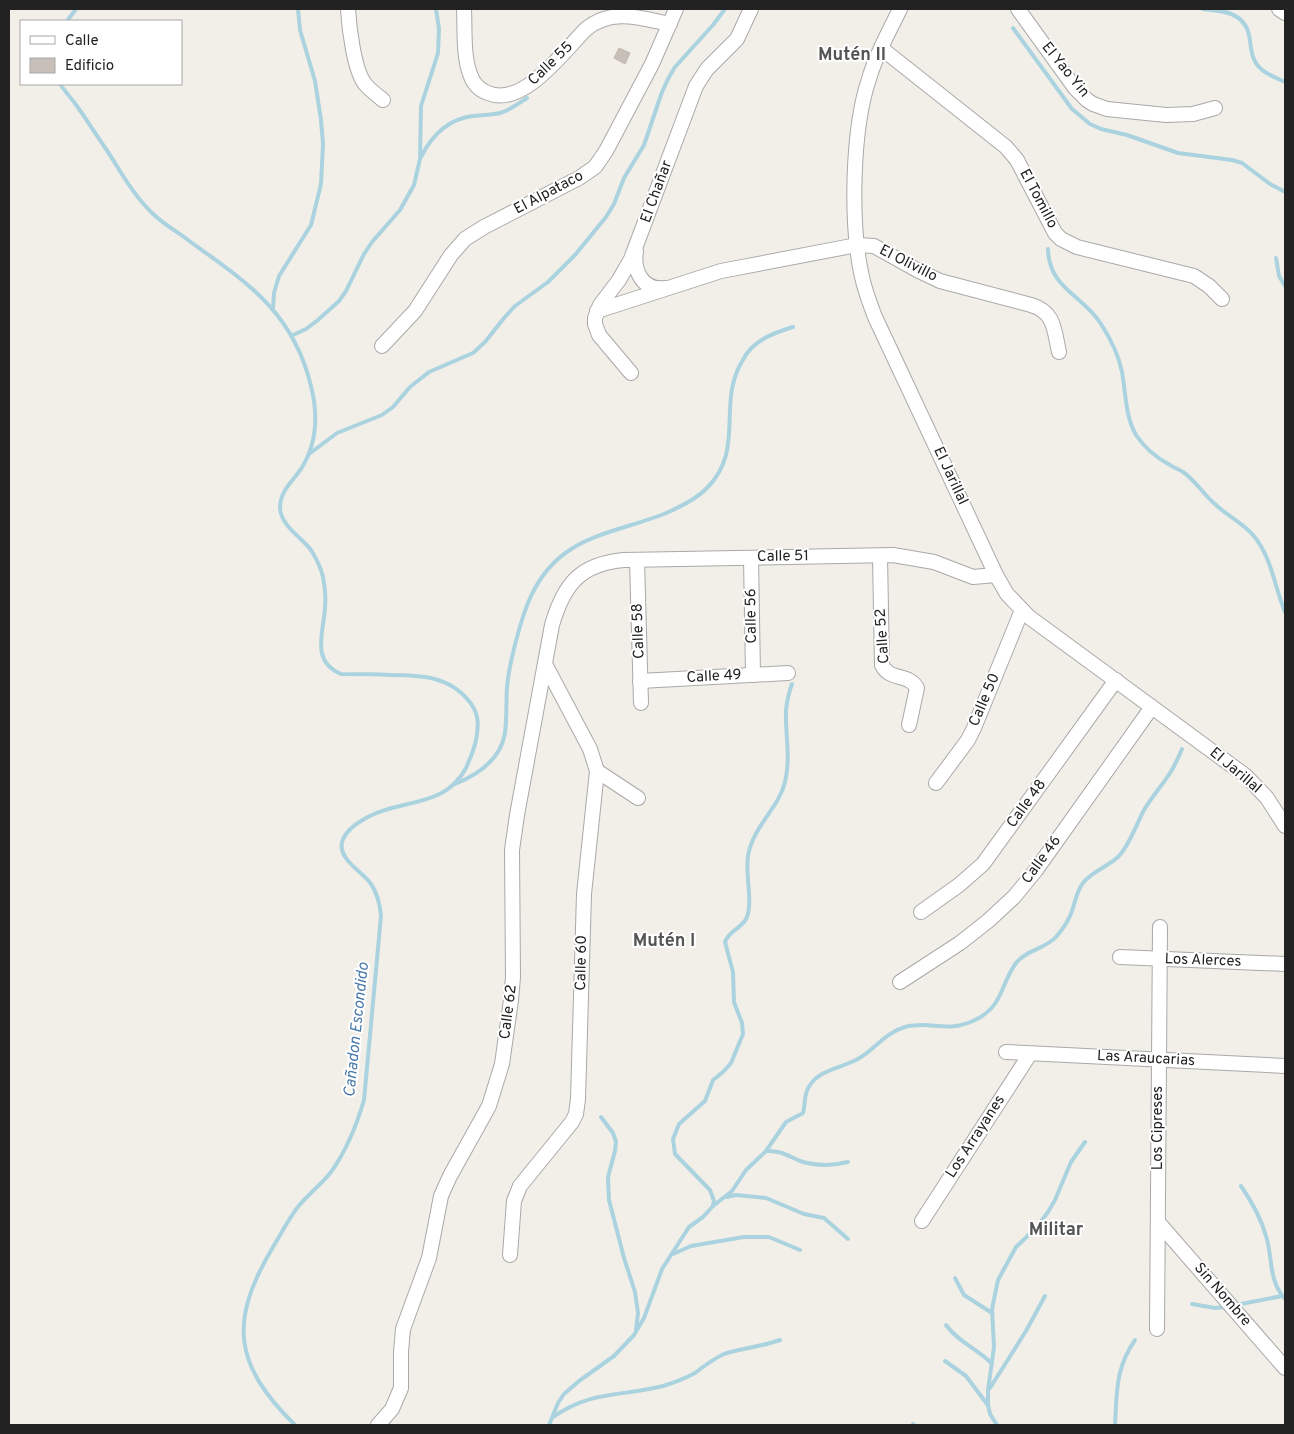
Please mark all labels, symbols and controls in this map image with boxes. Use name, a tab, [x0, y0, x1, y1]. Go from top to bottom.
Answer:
legend	[20, 20, 182, 85]
text: Calle	[65, 32, 99, 51]
street label: Calle 55	[524, 38, 578, 90]
street label: El Yao Yin	[1037, 38, 1093, 102]
district label: Mutén II	[818, 44, 886, 67]
text: Edificio	[65, 57, 114, 76]
street label: El Chañar	[637, 158, 677, 226]
street label: El Tomillo	[1015, 166, 1061, 232]
street label: El Alpataco	[511, 167, 587, 219]
street label: El Olivillo	[876, 241, 940, 287]
street label: El Jarillal	[928, 444, 972, 508]
street label: Calle 51	[757, 547, 809, 567]
street label: Calle 56	[742, 588, 762, 644]
street label: Calle 58	[629, 603, 649, 659]
street label: Calle 52	[872, 608, 894, 664]
street label: Calle 49	[686, 666, 742, 688]
street label: Calle 50	[965, 671, 1005, 729]
street label: El Jarillal	[1205, 744, 1265, 798]
street label: Calle 48	[1003, 776, 1051, 832]
street label: Calle 46	[1018, 832, 1066, 888]
district label: Mutén I	[633, 930, 695, 953]
street label: Calle 60	[572, 935, 592, 991]
street label: Los Alerces	[1164, 950, 1242, 972]
water label: Cañadon Escondido	[340, 961, 374, 1098]
street label: Calle 62	[496, 983, 522, 1041]
street label: Las Araucarias	[1096, 1047, 1196, 1071]
street label: Los Cipreses	[1149, 1086, 1168, 1170]
street label: Los Arrayanes	[942, 1092, 1010, 1182]
district label: Militar	[1029, 1219, 1084, 1242]
street label: Sin Nombre	[1189, 1259, 1255, 1331]

